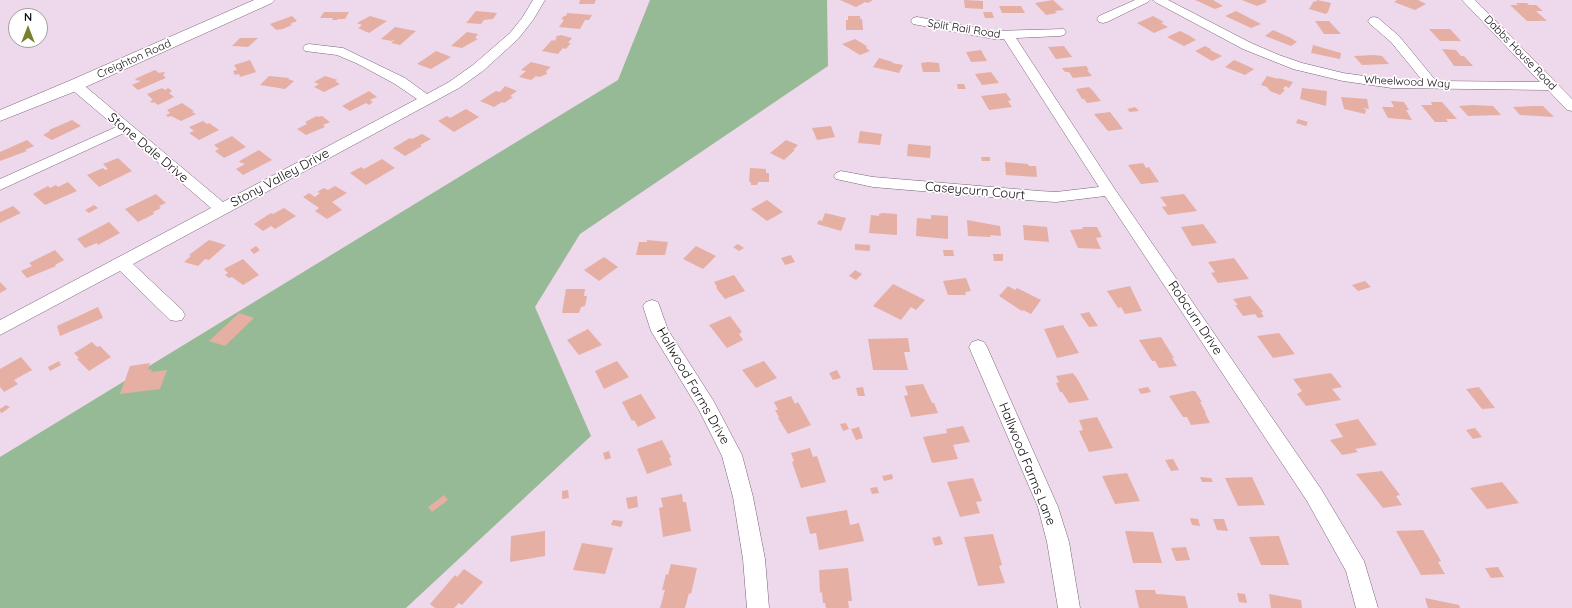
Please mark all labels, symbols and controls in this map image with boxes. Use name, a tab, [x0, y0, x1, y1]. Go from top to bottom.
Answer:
north arrow	[8, 8, 48, 48]
text: N	[24, 10, 32, 24]
street label: Dabbs House Road	[1481, 13, 1559, 93]
street label: Split Rail Road	[927, 17, 1001, 41]
street label: Creighton Road	[95, 37, 173, 81]
street label: Wheelwood Way	[1364, 73, 1450, 91]
street label: Stone Dale Drive	[105, 110, 191, 186]
street label: Stony Valley Drive	[228, 145, 332, 211]
street label: Caseycurn Court	[924, 179, 1026, 203]
street label: Robcurn Drive	[1165, 278, 1225, 358]
street label: Hallwood Farms Drive	[653, 325, 733, 447]
street label: Hallwood Farms Lane	[995, 400, 1059, 528]

